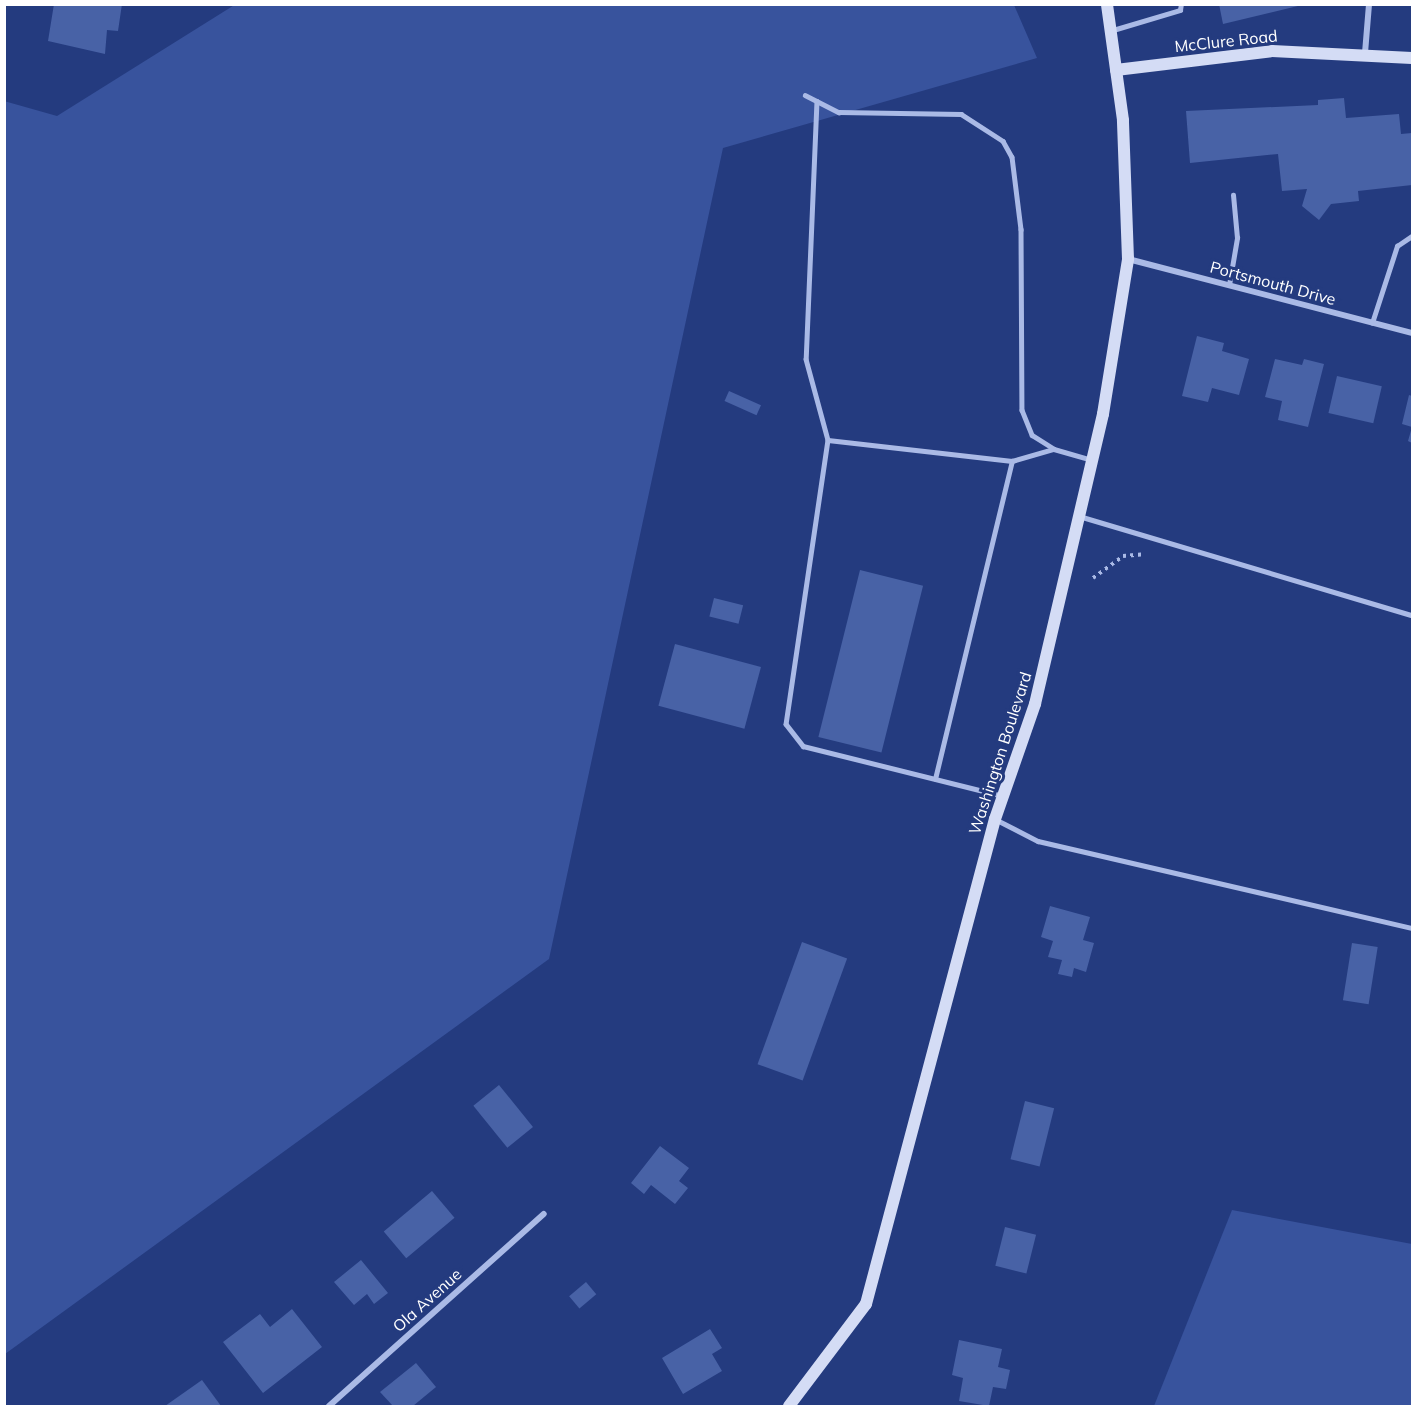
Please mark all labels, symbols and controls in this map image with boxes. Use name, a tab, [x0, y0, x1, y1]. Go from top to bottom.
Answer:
street label: McClure Road	[1174, 26, 1278, 56]
street label: Portsmouth Drive	[1208, 257, 1338, 309]
street label: Washington Boulevard	[965, 669, 1035, 837]
street label: Ola Avenue	[389, 1264, 465, 1336]

